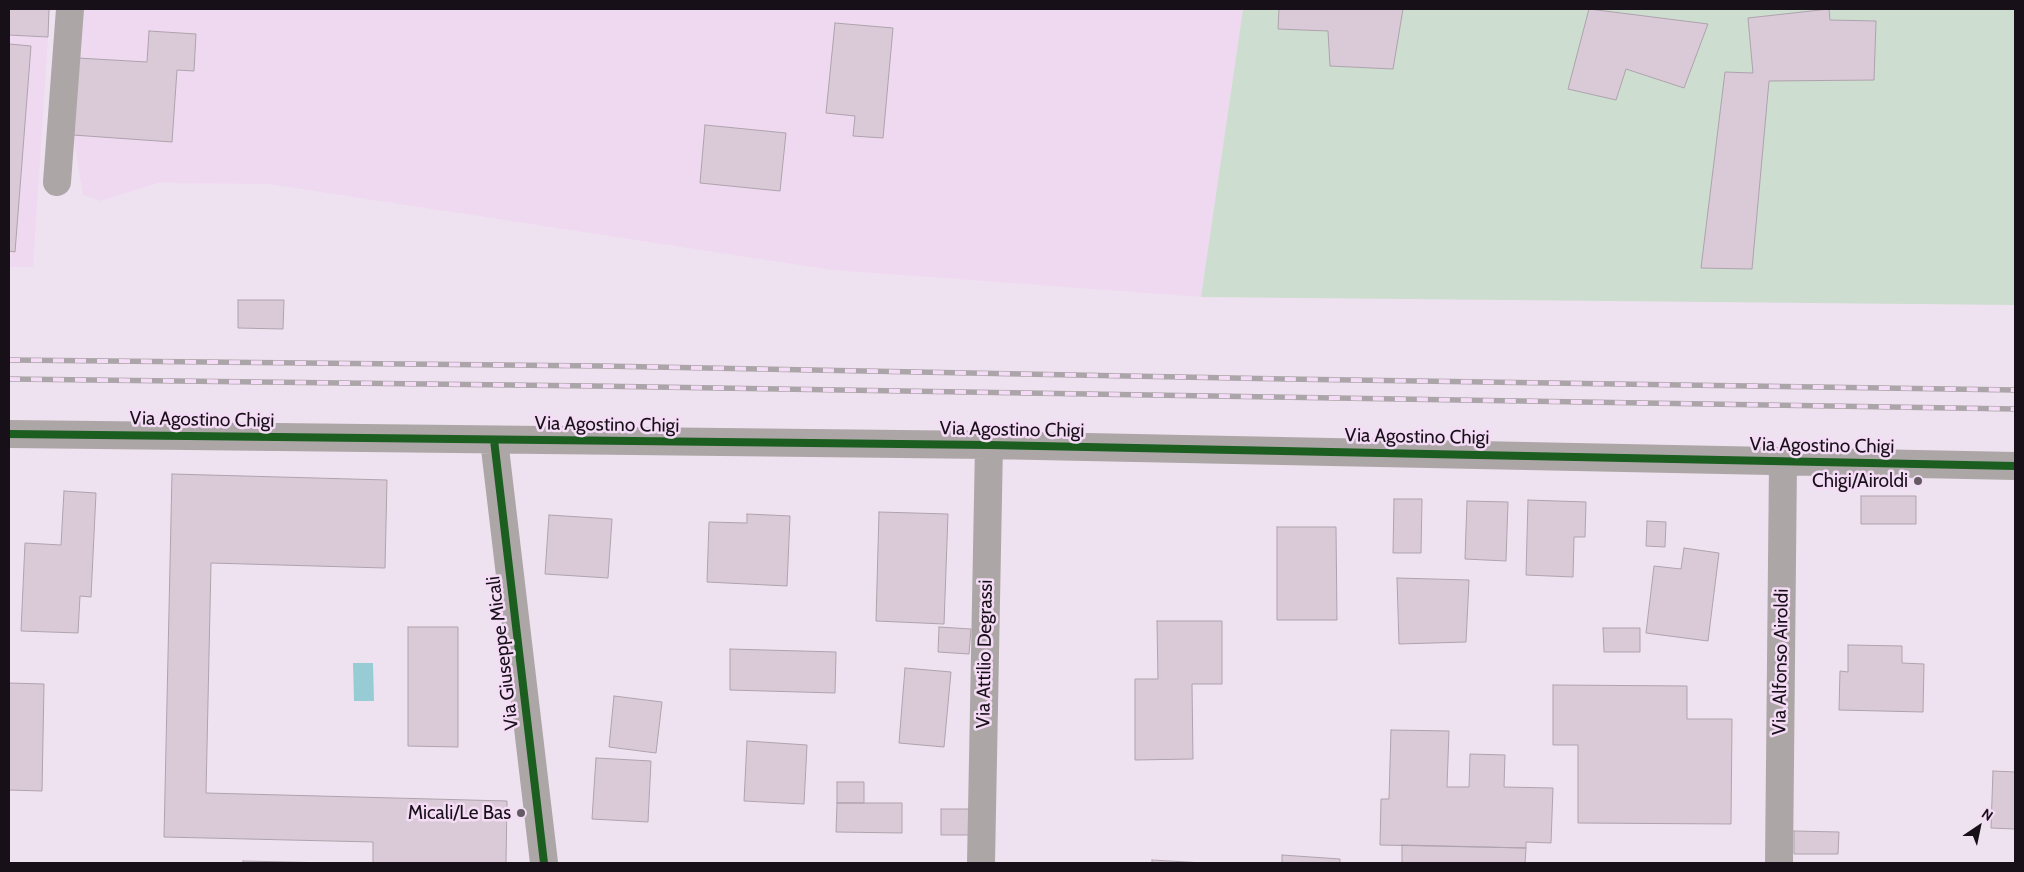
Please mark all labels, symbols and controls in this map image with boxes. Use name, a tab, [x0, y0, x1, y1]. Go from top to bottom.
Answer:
street label: Via Agostino Chigi	[129, 407, 275, 433]
street label: Via Agostino Chigi	[534, 412, 680, 438]
street label: Via Agostino Chigi	[939, 417, 1085, 443]
street label: Via Agostino Chigi	[1344, 424, 1490, 450]
street label: Via Agostino Chigi	[1749, 433, 1895, 459]
place label: Chigi/Airoldi	[1812, 470, 1908, 492]
marker: Chigi/Airoldi	[1912, 475, 1924, 487]
street label: Via Giuseppe Micali	[482, 575, 524, 731]
street label: Via Attilio Degrassi	[972, 579, 998, 729]
street label: Via Alfonso Airoldi	[1768, 589, 1794, 735]
place label: Micali/Le Bas	[408, 802, 511, 824]
north arrow	[1954, 802, 2004, 852]
text: N	[1978, 804, 1997, 825]
marker: Micali/Le Bas	[515, 807, 527, 819]

